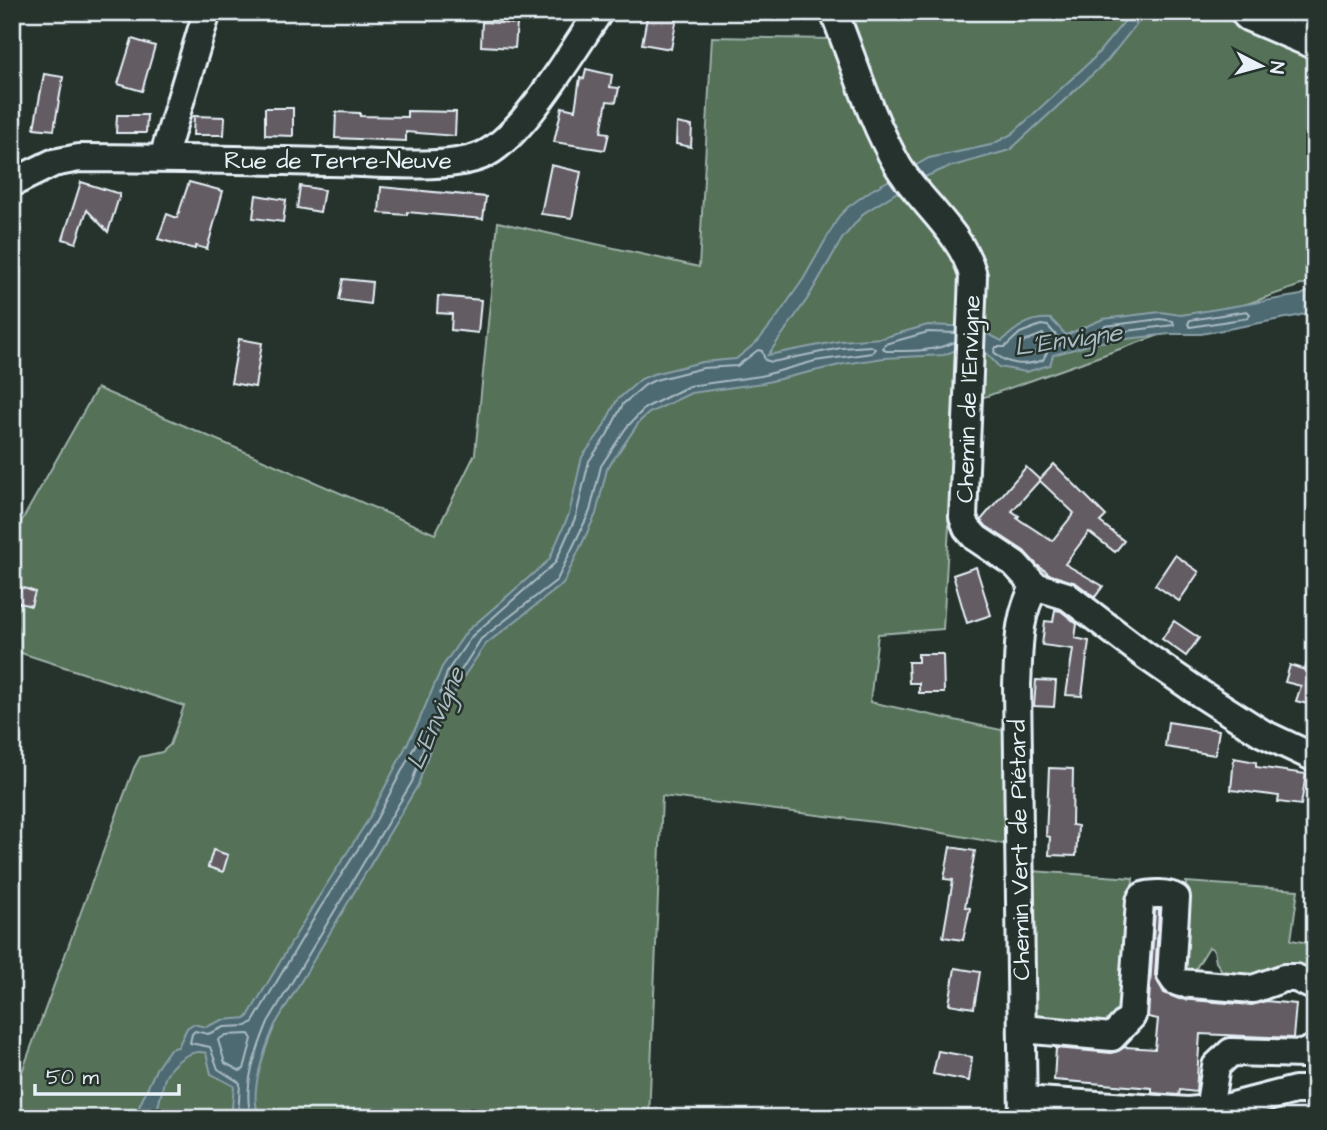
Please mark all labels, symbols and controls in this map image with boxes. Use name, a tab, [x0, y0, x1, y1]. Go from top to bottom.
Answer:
north arrow	[1226, 32, 1296, 102]
text: N	[1262, 60, 1290, 75]
street label: Rue de Terre-Neuve	[224, 144, 452, 178]
street label: Chemin de l'Envigne	[948, 294, 991, 504]
water label: L'Envigne	[1012, 314, 1126, 366]
water label: L'Envigne	[397, 660, 476, 776]
street label: Chemin Vert de Piétard	[1001, 719, 1039, 981]
scale bar	[35, 1053, 178, 1097]
text: 50 m	[46, 1063, 100, 1092]

